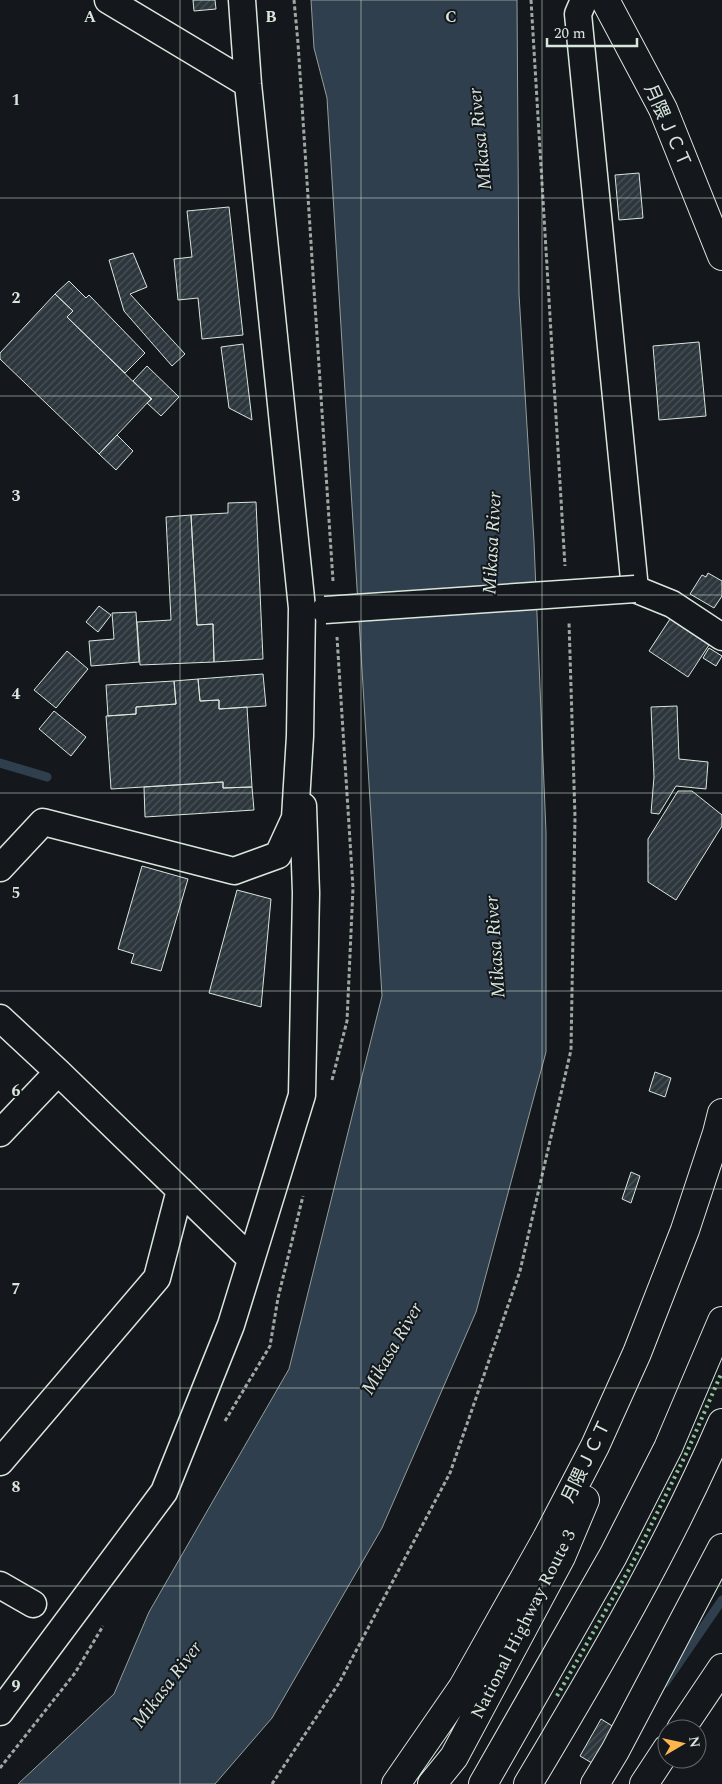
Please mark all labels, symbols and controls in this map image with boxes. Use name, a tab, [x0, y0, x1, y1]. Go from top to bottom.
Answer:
text: A	[84, 5, 97, 29]
text: B	[265, 5, 277, 29]
text: C	[445, 5, 457, 29]
scale bar	[547, 15, 637, 47]
text: 20 m	[554, 22, 586, 45]
street label: 月隈ＪＣＴ	[637, 80, 698, 173]
water label: Mikasa River	[461, 86, 500, 191]
text: 1	[12, 88, 20, 112]
text: 2	[12, 286, 21, 310]
text: 3	[12, 484, 21, 508]
water label: Mikasa River	[475, 491, 510, 595]
text: 4	[12, 682, 21, 706]
text: 5	[12, 881, 20, 905]
water label: Mikasa River	[477, 894, 514, 999]
text: 6	[12, 1079, 21, 1103]
text: 7	[12, 1277, 21, 1301]
water label: Mikasa River	[354, 1297, 431, 1401]
street label: 月隈ＪＣＴ	[555, 1415, 618, 1508]
text: 8	[12, 1475, 21, 1499]
street label: National Highway Route 3	[464, 1525, 583, 1724]
water label: Mikasa River	[125, 1635, 210, 1735]
text: 9	[12, 1674, 21, 1698]
north arrow	[657, 1719, 707, 1769]
text: N	[683, 1735, 706, 1749]

